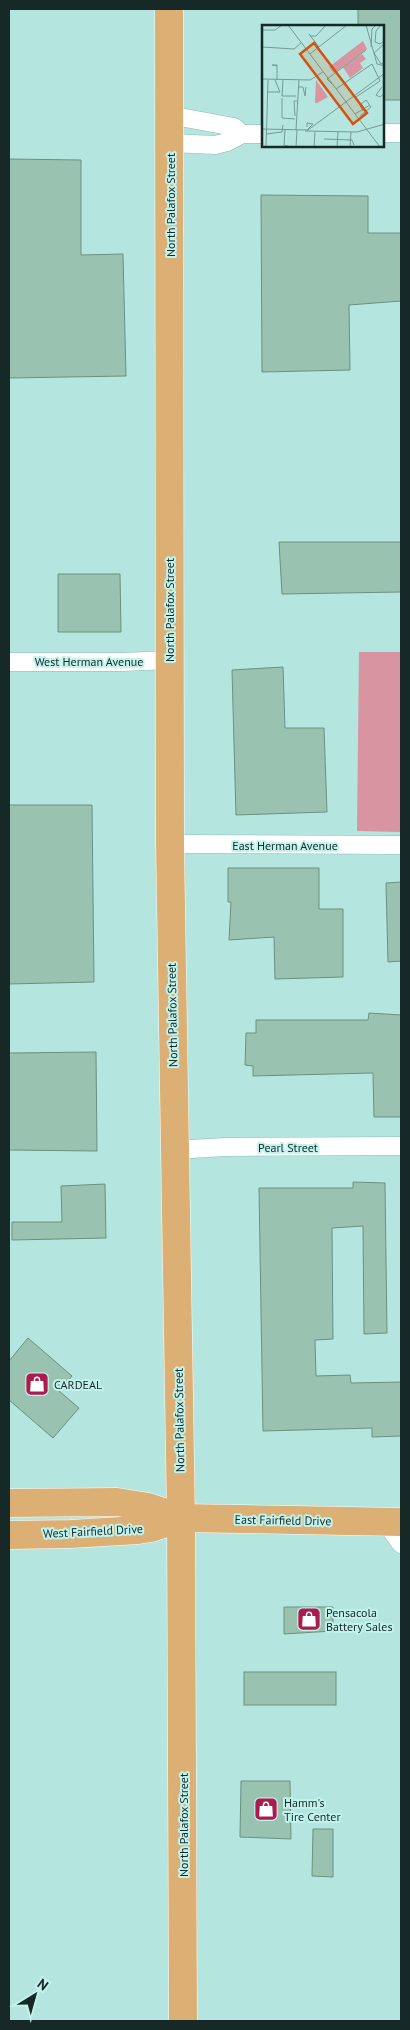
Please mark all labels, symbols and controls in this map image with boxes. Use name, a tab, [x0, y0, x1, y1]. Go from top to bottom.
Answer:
inset map	[262, 25, 385, 148]
street label: North Palafox Street	[163, 153, 178, 257]
street label: North Palafox Street	[162, 558, 177, 662]
street label: West Herman Avenue	[35, 654, 143, 669]
street label: East Herman Avenue	[232, 838, 338, 853]
street label: North Palafox Street	[164, 963, 180, 1067]
street label: Pearl Street	[258, 1140, 318, 1155]
street label: North Palafox Street	[171, 1368, 187, 1472]
shop icon: CARDEAL	[24, 1371, 50, 1397]
place label: CARDEAL	[54, 1377, 102, 1392]
street label: East Fairfield Drive	[234, 1512, 332, 1528]
street label: West Fairfield Drive	[43, 1521, 143, 1541]
place label: Pensacola Battery Sales	[326, 1605, 392, 1634]
shop icon: Pensacola Battery Sales	[296, 1606, 322, 1632]
street label: North Palafox Street	[176, 1773, 191, 1877]
place label: Hamm's Tire Center	[284, 1795, 340, 1824]
shop icon: Hamm's Tire Center	[253, 1796, 279, 1822]
north arrow	[10, 1970, 60, 2020]
text: N	[34, 1975, 52, 1995]

